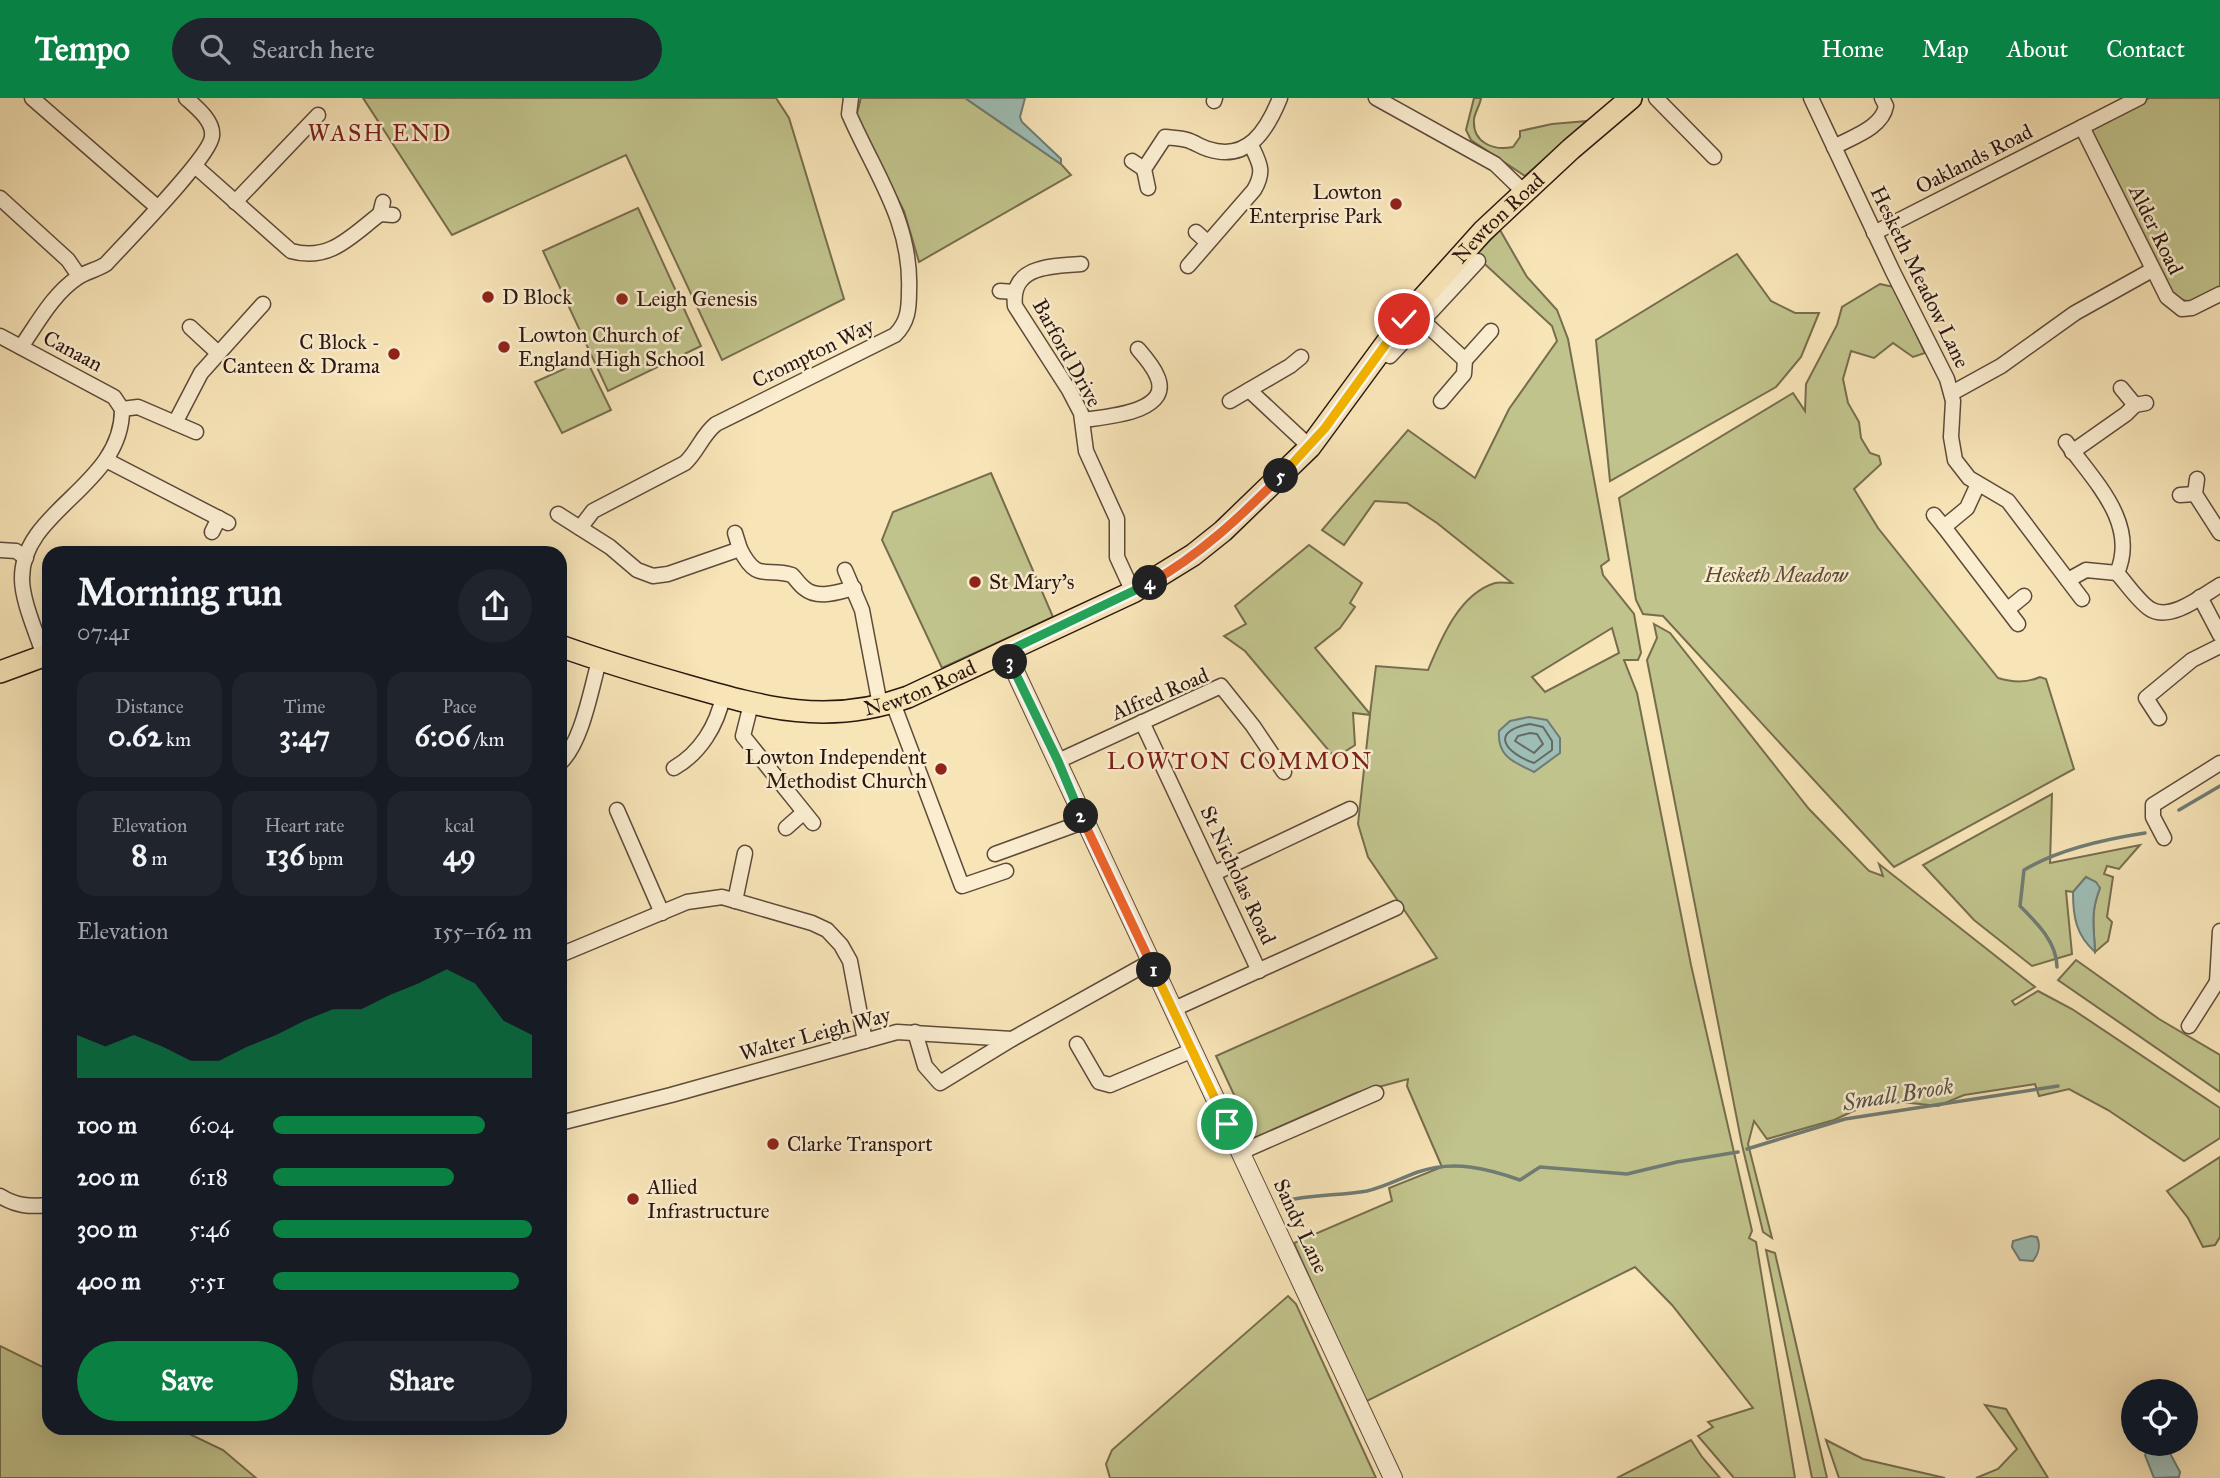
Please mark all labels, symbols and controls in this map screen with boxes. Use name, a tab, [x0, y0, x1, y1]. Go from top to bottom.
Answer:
search box	[172, 18, 662, 81]
text: Tempo	[35, 29, 130, 69]
icon: search	[196, 30, 234, 68]
text: Search here	[252, 33, 375, 65]
text: Home	[1821, 34, 1884, 64]
text: Map	[1922, 34, 1969, 64]
text: About	[2007, 34, 2068, 64]
text: Contact	[2106, 34, 2185, 64]
street label: Oaklands Road	[1911, 118, 2037, 200]
district label: WASH END	[308, 119, 452, 147]
street label: Newton Road	[1447, 167, 1550, 269]
place label: Lowton Enterprise Park	[1249, 179, 1382, 229]
street label: Alder Road	[2123, 180, 2189, 279]
street label: Hesketh Meadow Lane	[1865, 182, 1975, 372]
marker: Lowton Enterprise Park	[1388, 196, 1404, 212]
place label: D Block	[502, 284, 572, 310]
place label: Leigh Genesis	[636, 286, 757, 312]
marker: D Block	[480, 289, 496, 305]
pin	[1374, 289, 1434, 349]
marker: Leigh Genesis	[614, 291, 630, 307]
street label: Barford Drive	[1027, 294, 1107, 412]
icon: check	[1385, 300, 1423, 338]
street label: Crompton Way	[748, 312, 879, 394]
place label: Lowton Church of England High School	[518, 322, 705, 372]
street label: Canaan	[39, 325, 107, 377]
place label: C Block - Canteen & Drama	[223, 329, 380, 379]
marker: Lowton Church of England High School	[496, 339, 512, 355]
marker: C Block - Canteen & Drama	[386, 346, 402, 362]
pin: 5	[1264, 458, 1298, 494]
text: 5	[1276, 464, 1285, 487]
park label: Hesketh Meadow	[1703, 562, 1849, 588]
pin: 4	[1132, 566, 1168, 601]
text: Morning run	[77, 569, 282, 615]
button: share	[458, 569, 532, 643]
place label: St Mary's	[989, 569, 1074, 595]
text: 4	[1144, 571, 1155, 594]
marker: St Mary's	[967, 574, 983, 590]
text: 07:41	[77, 618, 130, 646]
pin: 3	[992, 644, 1028, 680]
text: 3	[1006, 650, 1013, 673]
street label: Newton Road	[862, 654, 981, 722]
street label: Alfred Road	[1107, 662, 1213, 727]
text: Distance	[115, 695, 184, 718]
text: Time	[283, 695, 326, 718]
text: Pace	[442, 695, 477, 718]
text: 0.62	[108, 718, 162, 754]
text: 3:47	[279, 718, 330, 754]
text: 6:06	[415, 718, 470, 754]
text: km	[162, 728, 191, 751]
text: /km	[470, 728, 504, 751]
place label: Lowton Independent Methodist Church	[745, 744, 928, 794]
district label: LOWTON COMMON	[1107, 746, 1373, 776]
marker: Lowton Independent Methodist Church	[933, 761, 949, 777]
pin: 2	[1064, 798, 1098, 834]
street label: St Nicholas Road	[1195, 802, 1282, 949]
text: 2	[1076, 804, 1085, 827]
text: Elevation	[112, 814, 187, 837]
text: Heart rate	[265, 814, 344, 837]
text: kcal	[445, 814, 474, 837]
text: 8	[131, 837, 147, 873]
text: 136	[266, 837, 305, 873]
text: 49	[443, 837, 476, 873]
text: m	[147, 847, 168, 870]
text: bpm	[305, 847, 343, 870]
text: Elevation	[77, 917, 168, 945]
text: 155–162 m	[433, 917, 532, 945]
pin: 1	[1136, 952, 1172, 988]
text: 1	[1150, 958, 1157, 981]
street label: Walter Leigh Way	[737, 1001, 895, 1067]
water label: Small Brook	[1840, 1071, 1955, 1117]
pin	[1197, 1094, 1257, 1154]
icon: arrive	[1208, 1105, 1246, 1143]
text: 100 m	[77, 1111, 137, 1139]
text: 6:04	[189, 1111, 233, 1139]
place label: Clarke Transport	[787, 1131, 933, 1157]
marker: Clarke Transport	[765, 1136, 781, 1152]
text: 200 m	[77, 1163, 139, 1191]
text: 6:18	[189, 1163, 228, 1191]
place label: Allied Infrastructure	[646, 1174, 770, 1224]
street label: Sandy Lane	[1268, 1174, 1334, 1278]
marker: Allied Infrastructure	[625, 1191, 641, 1207]
text: 300 m	[77, 1215, 137, 1243]
text: 5:46	[189, 1215, 230, 1243]
text: 400 m	[77, 1267, 141, 1295]
text: 5:51	[189, 1267, 225, 1295]
button: Save	[77, 1341, 298, 1421]
button: Share	[312, 1341, 532, 1421]
map controls	[2121, 1379, 2198, 1456]
button: locate	[2121, 1379, 2198, 1456]

